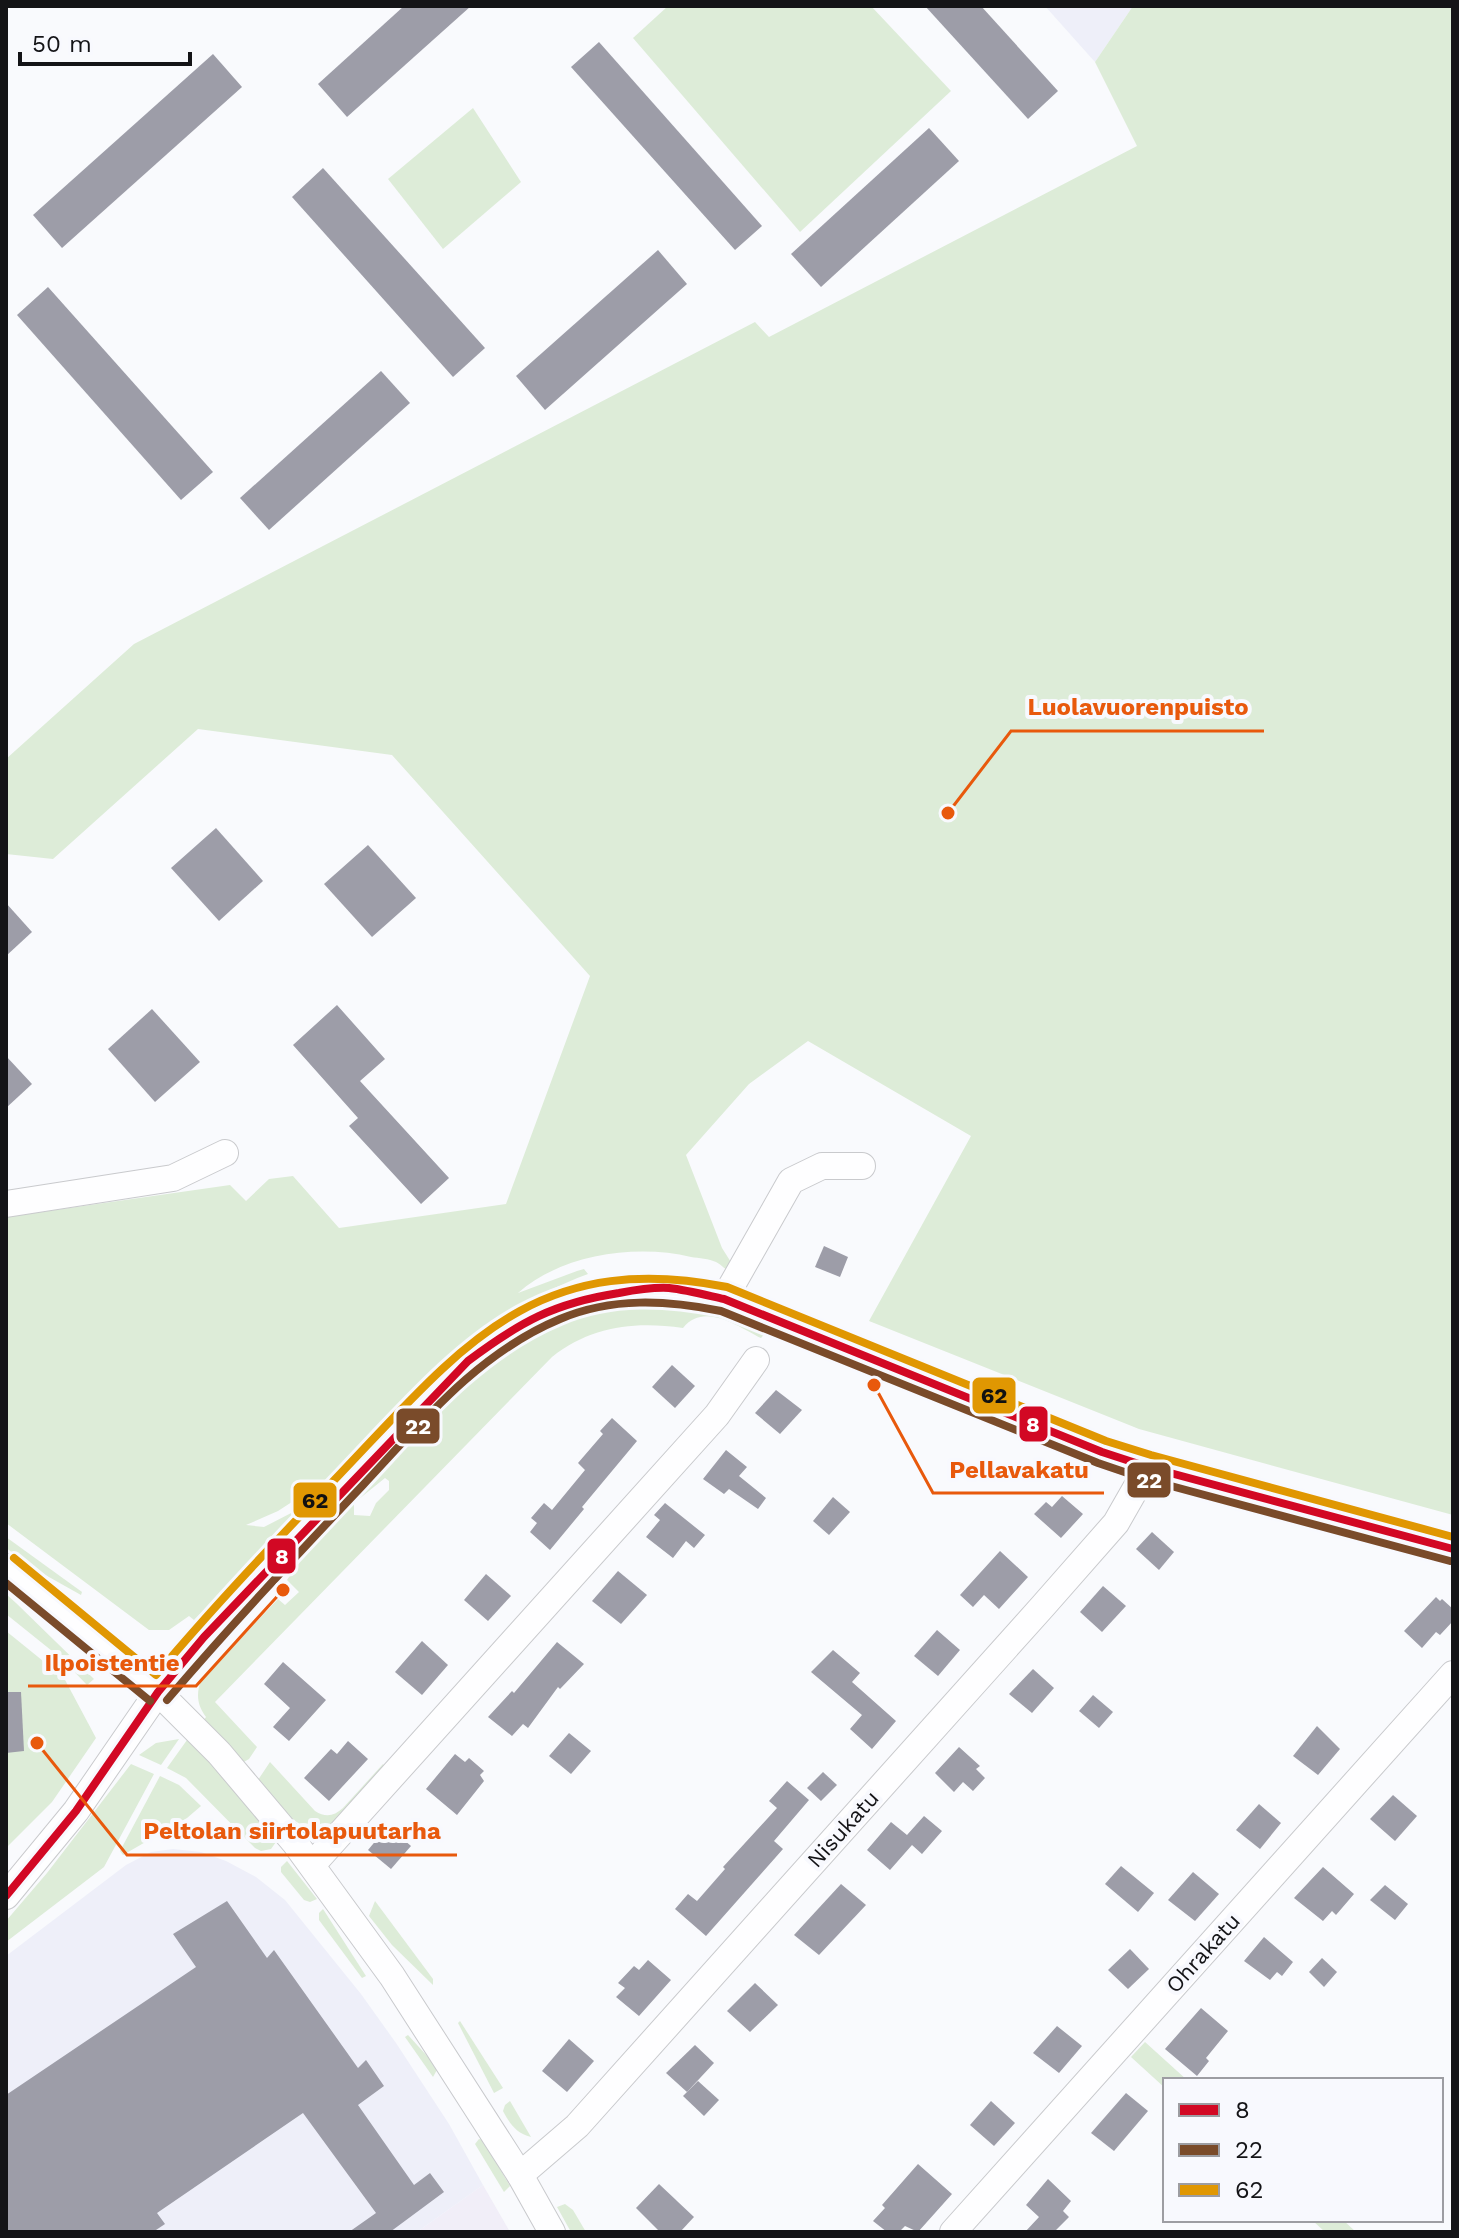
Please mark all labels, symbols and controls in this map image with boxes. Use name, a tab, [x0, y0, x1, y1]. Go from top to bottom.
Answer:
scale bar	[20, 16, 190, 66]
text: 50 m	[32, 30, 92, 58]
callout: Luolavuorenpuisto	[1011, 683, 1264, 731]
text: Luolavuorenpuisto	[1027, 693, 1249, 721]
line badge: 62	[971, 1376, 1017, 1415]
text: 62	[981, 1383, 1007, 1408]
line badge: 8	[1018, 1405, 1049, 1443]
line badge: 22	[395, 1407, 441, 1445]
text: 8	[1026, 1412, 1040, 1437]
text: 22	[405, 1414, 431, 1439]
callout: Pellavakatu	[933, 1445, 1104, 1493]
text: Pellavakatu	[949, 1456, 1089, 1484]
line badge: 22	[1126, 1461, 1172, 1499]
text: 22	[1136, 1468, 1162, 1493]
line badge: 62	[292, 1481, 338, 1519]
text: 62	[302, 1488, 328, 1513]
line badge: 8	[266, 1537, 297, 1575]
text: 8	[275, 1544, 289, 1569]
callout: Ilpoistentie	[28, 1638, 196, 1686]
text: Ilpoistentie	[44, 1649, 180, 1677]
street label: Nisukatu	[802, 1786, 884, 1872]
callout: Peltolan siirtolapuutarha	[127, 1807, 457, 1855]
text: Peltolan siirtolapuutarha	[143, 1817, 441, 1845]
street label: Ohrakatu	[1161, 1908, 1245, 1998]
legend	[1163, 2078, 1443, 2222]
text: 8	[1235, 2096, 1250, 2124]
text: 22	[1235, 2136, 1263, 2164]
text: 62	[1235, 2176, 1264, 2204]

